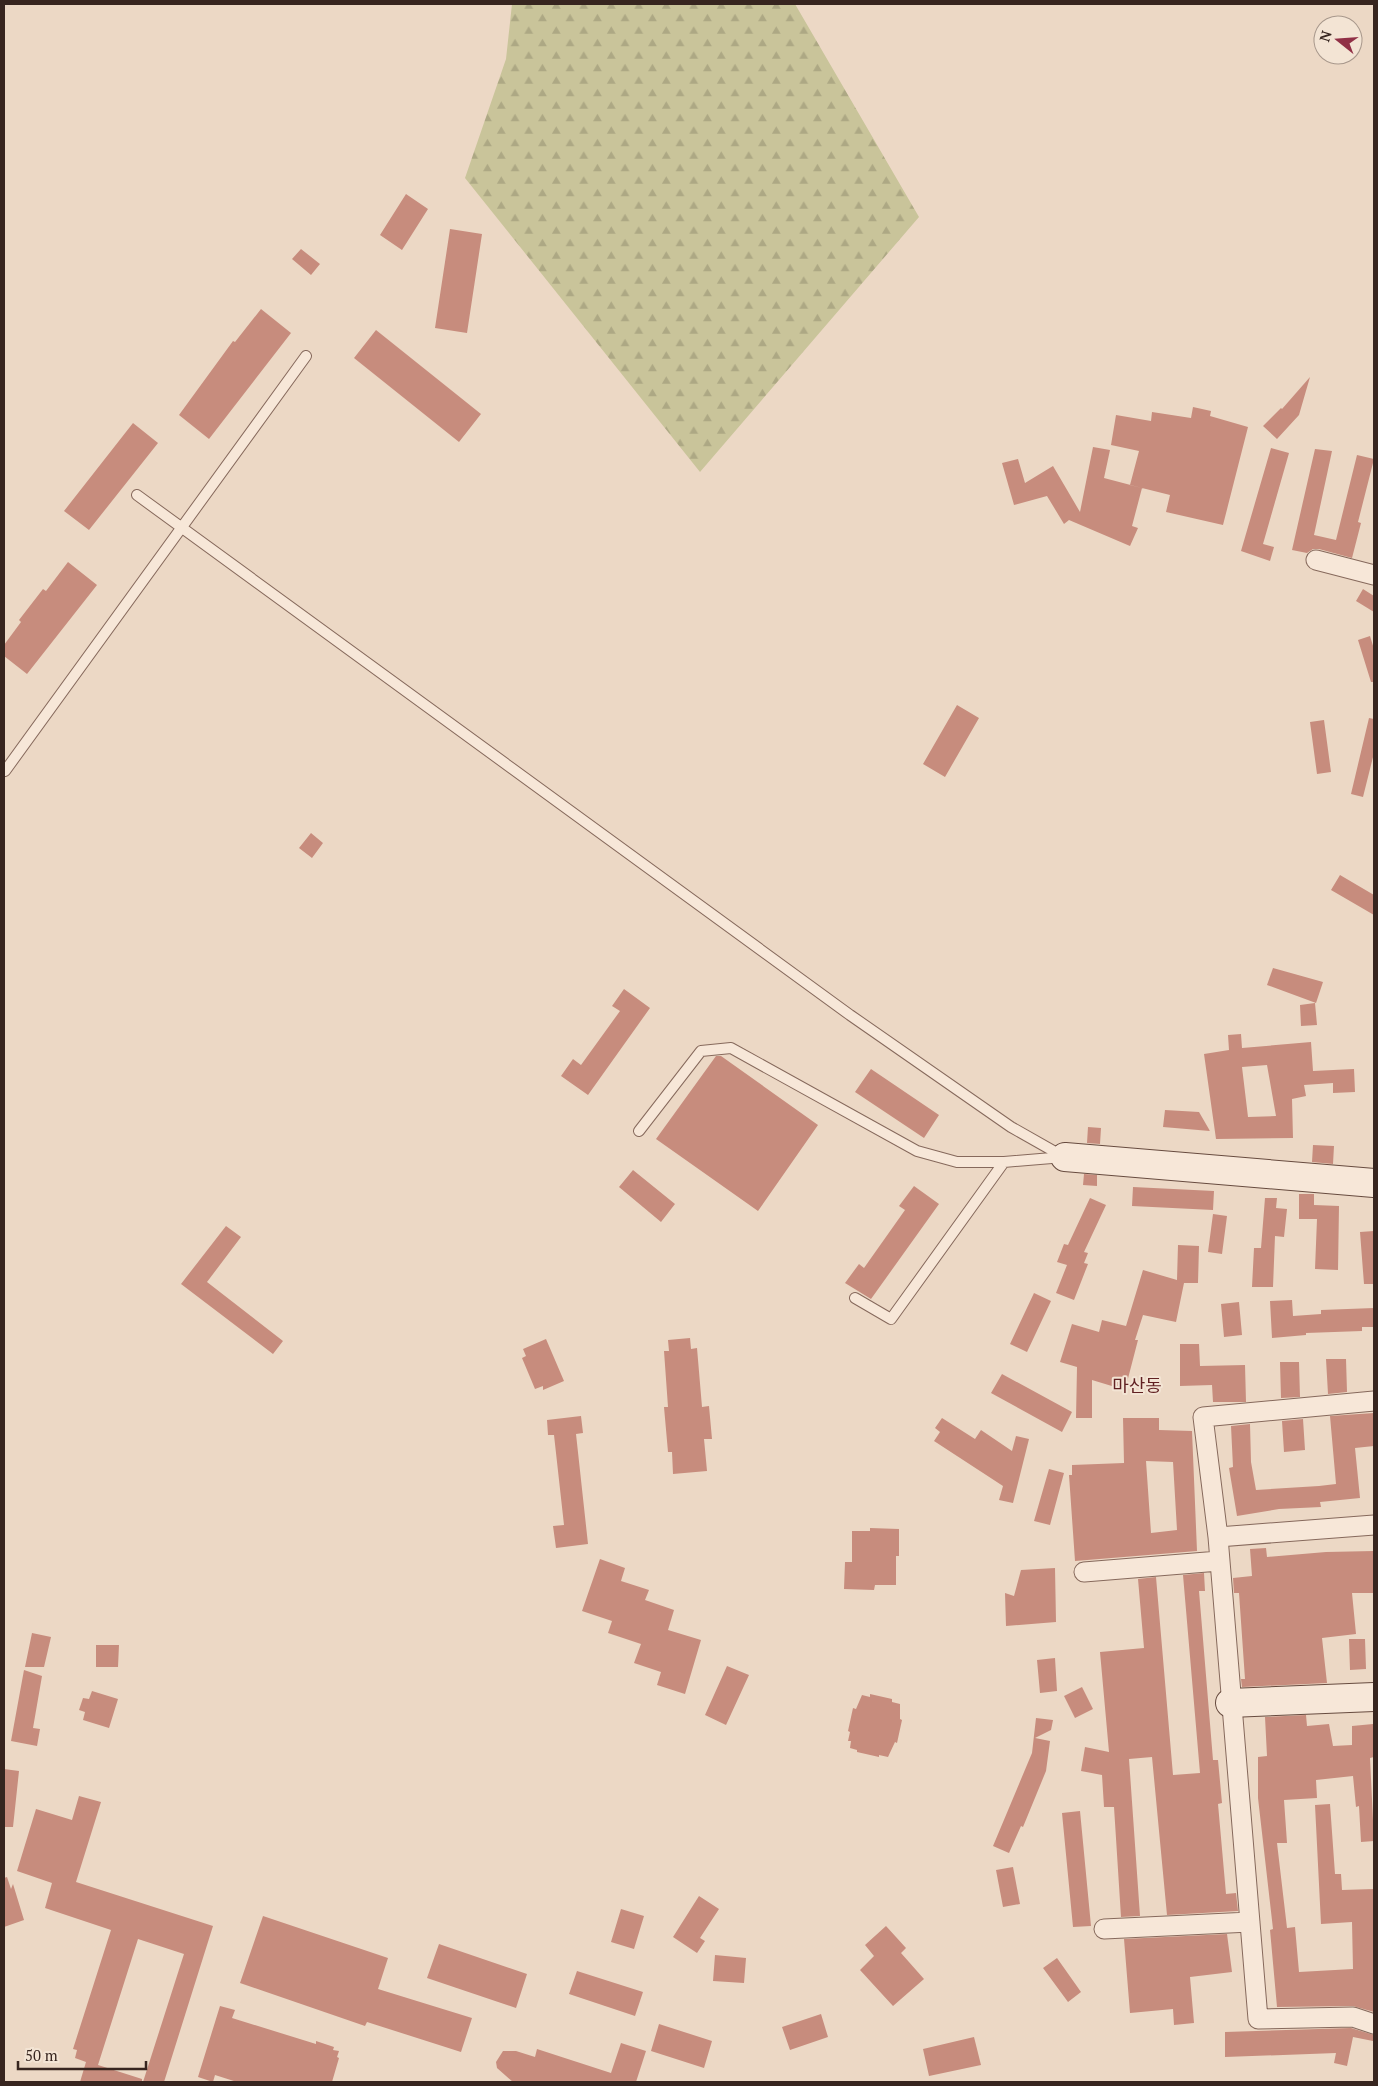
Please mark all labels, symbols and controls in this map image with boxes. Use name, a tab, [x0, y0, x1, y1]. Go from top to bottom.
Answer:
north arrow	[1313, 15, 1363, 65]
text: N	[1314, 28, 1336, 44]
district label: 마산동	[1112, 1373, 1162, 1397]
scale bar	[18, 2038, 145, 2070]
text: 50 m	[25, 2045, 58, 2065]

